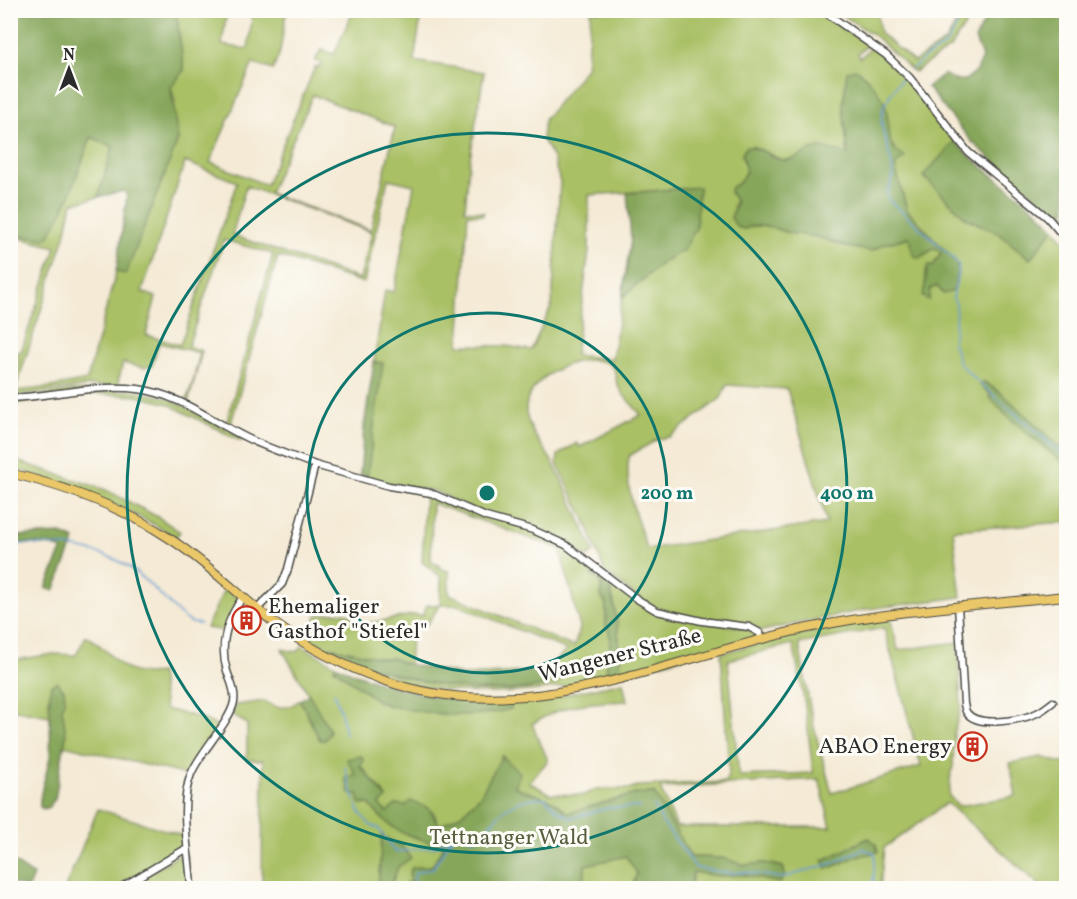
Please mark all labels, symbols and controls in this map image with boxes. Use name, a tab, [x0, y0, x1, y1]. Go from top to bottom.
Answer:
north arrow	[39, 39, 99, 99]
text: N	[63, 45, 75, 67]
text: 200 m	[641, 482, 693, 507]
text: 400 m	[820, 482, 874, 507]
centre of rings	[477, 483, 497, 503]
place label: Ehemaliger Gasthof "Stiefel"	[268, 592, 428, 648]
building icon: Ehemaliger Gasthof "Stiefel"	[231, 604, 263, 636]
street label: Wangener Straße	[535, 621, 705, 691]
building icon: ABAO Energy	[957, 731, 989, 763]
place label: ABAO Energy	[819, 732, 952, 763]
park label: Tettnanger Wald	[429, 823, 589, 854]

